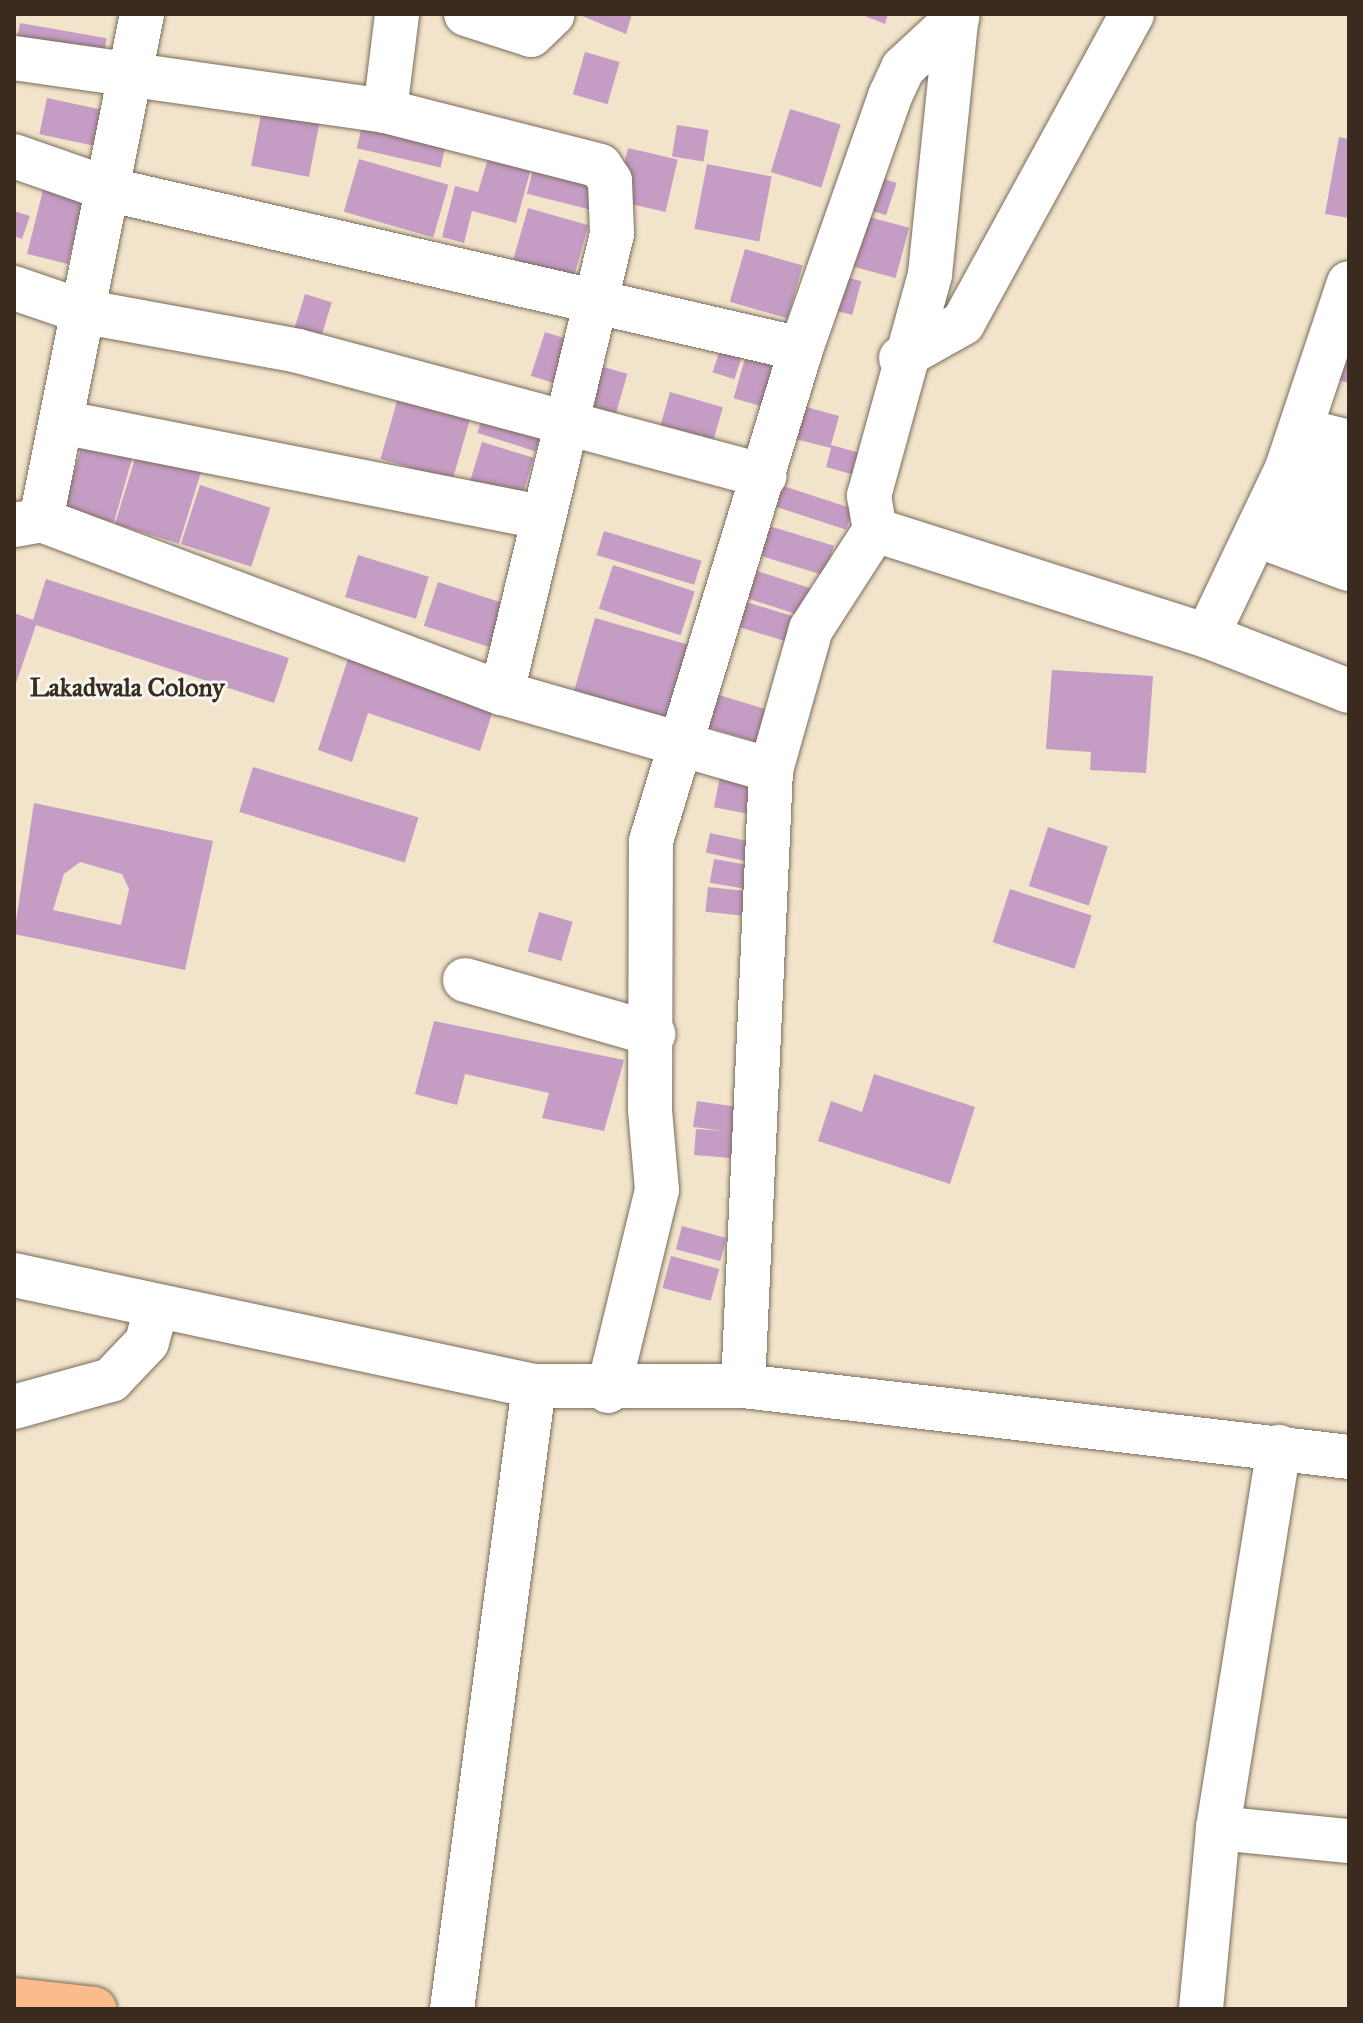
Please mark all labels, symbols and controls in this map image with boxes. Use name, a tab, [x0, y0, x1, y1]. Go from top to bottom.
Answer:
district label: Lakadwala Colony	[30, 672, 224, 704]

